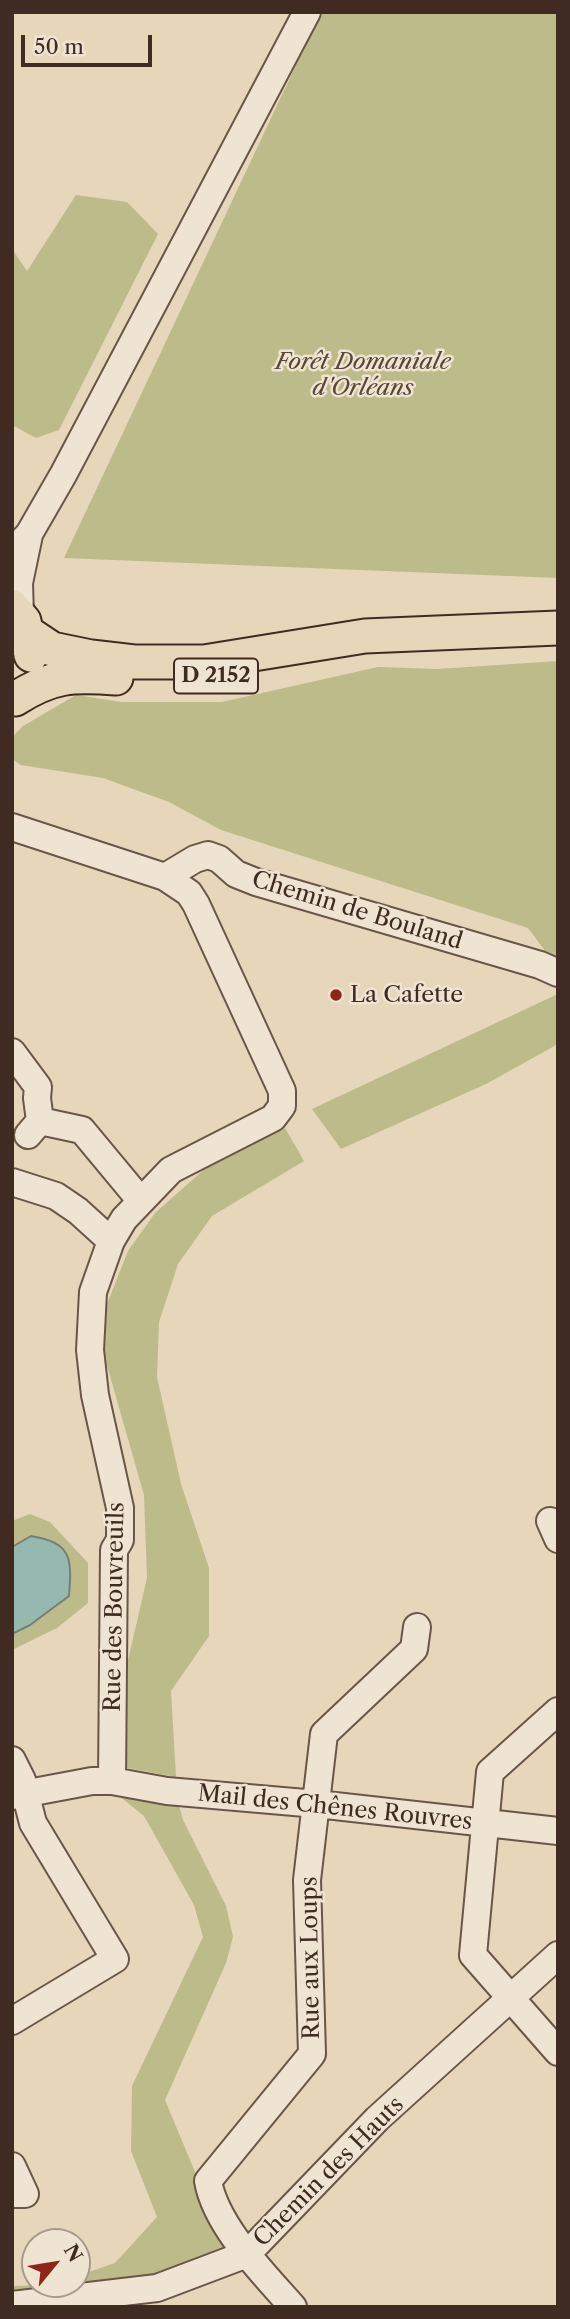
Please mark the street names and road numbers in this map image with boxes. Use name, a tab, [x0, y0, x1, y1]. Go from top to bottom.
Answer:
road number: D 2152	[174, 658, 258, 694]
street label: Chemin de Bouland	[248, 866, 466, 956]
street label: Rue des Bouvreuils	[99, 1502, 131, 1712]
street label: Mail des Chênes Rouvres	[196, 1780, 474, 1836]
street label: Rue aux Loups	[296, 1876, 326, 2040]
street label: Chemin des Hauts	[248, 2091, 410, 2253]

